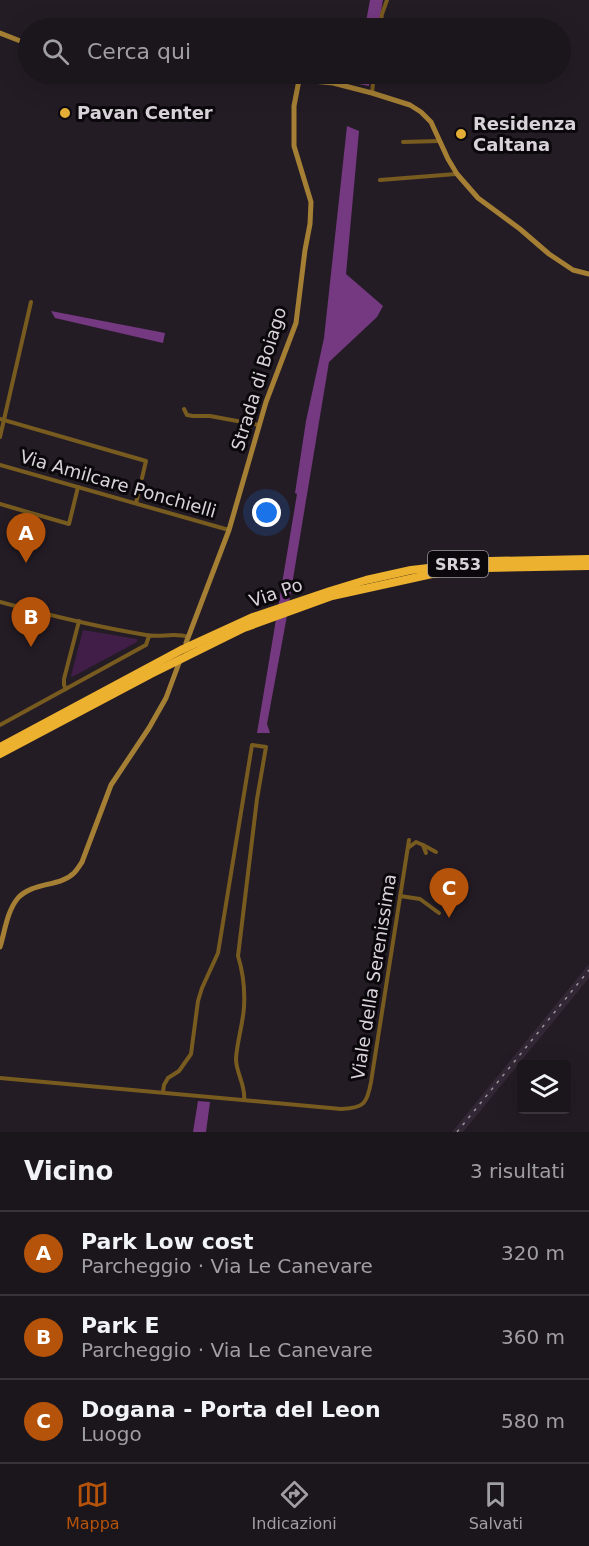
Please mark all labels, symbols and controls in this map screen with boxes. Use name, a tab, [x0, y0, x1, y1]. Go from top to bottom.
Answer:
search box	[18, 18, 571, 84]
icon: search	[39, 35, 72, 68]
text: Cerca qui	[87, 39, 191, 64]
place label: Pavan Center	[77, 102, 213, 123]
marker: Pavan Center	[58, 106, 72, 120]
place label: Residenza Caltana	[473, 113, 576, 155]
marker: Residenza Caltana	[454, 127, 468, 141]
street label: Strada di Boiago	[227, 305, 290, 453]
street label: Via Amilcare Ponchielli	[18, 445, 219, 522]
your location	[252, 498, 281, 527]
pin: A	[6, 514, 46, 563]
road number: SR53	[428, 551, 488, 577]
street label: Via Po	[246, 574, 305, 611]
pin: B	[12, 598, 51, 647]
pin: C	[430, 868, 468, 918]
street label: Viale della Serenissima	[347, 872, 400, 1081]
map controls	[517, 1060, 571, 1114]
button: layers	[517, 1060, 571, 1114]
text: Vicino	[24, 1156, 113, 1186]
text: 3 risultati	[470, 1159, 565, 1183]
text: Park Low cost	[81, 1229, 253, 1254]
text: A	[36, 1241, 51, 1265]
text: 320 m	[501, 1241, 565, 1265]
text: Parcheggio · Via Le Canevare	[81, 1254, 373, 1278]
text: Park E	[81, 1313, 160, 1338]
text: B	[36, 1325, 51, 1349]
text: 360 m	[501, 1325, 565, 1349]
text: Parcheggio · Via Le Canevare	[81, 1338, 373, 1362]
text: Dogana - Porta del Leon	[81, 1397, 381, 1422]
text: C	[36, 1409, 51, 1433]
text: 580 m	[501, 1409, 565, 1433]
text: Luogo	[81, 1422, 142, 1446]
tab: Mappa	[66, 1478, 120, 1533]
tab: Indicazioni	[252, 1478, 337, 1533]
tab: Salvati	[469, 1478, 523, 1533]

